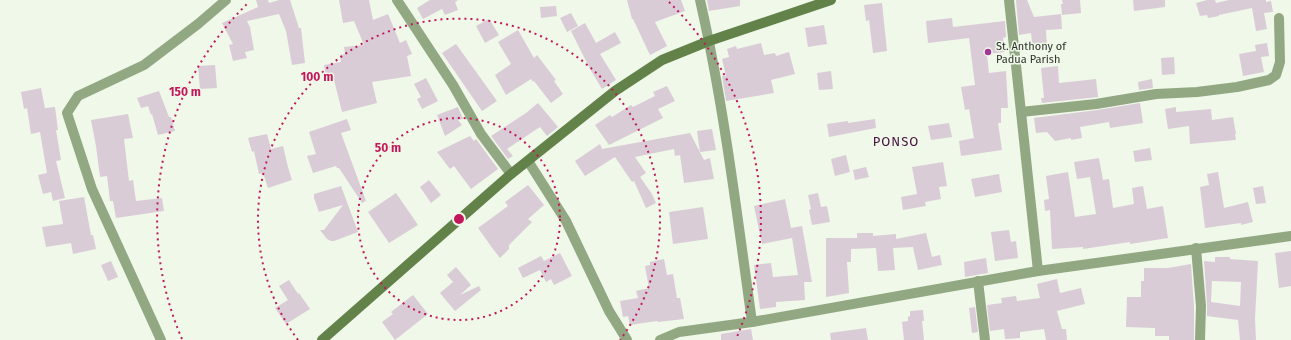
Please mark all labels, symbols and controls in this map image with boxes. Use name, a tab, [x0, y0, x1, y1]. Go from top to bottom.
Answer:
place label: St. Anthony of Padua Parish	[996, 40, 1067, 66]
marker: St. Anthony of Padua Parish	[983, 47, 993, 57]
text: 100 m	[301, 70, 333, 84]
text: 150 m	[169, 85, 201, 99]
district label: PONSO	[873, 134, 919, 149]
text: 50 m	[375, 141, 401, 155]
centre of rings	[452, 212, 466, 226]

